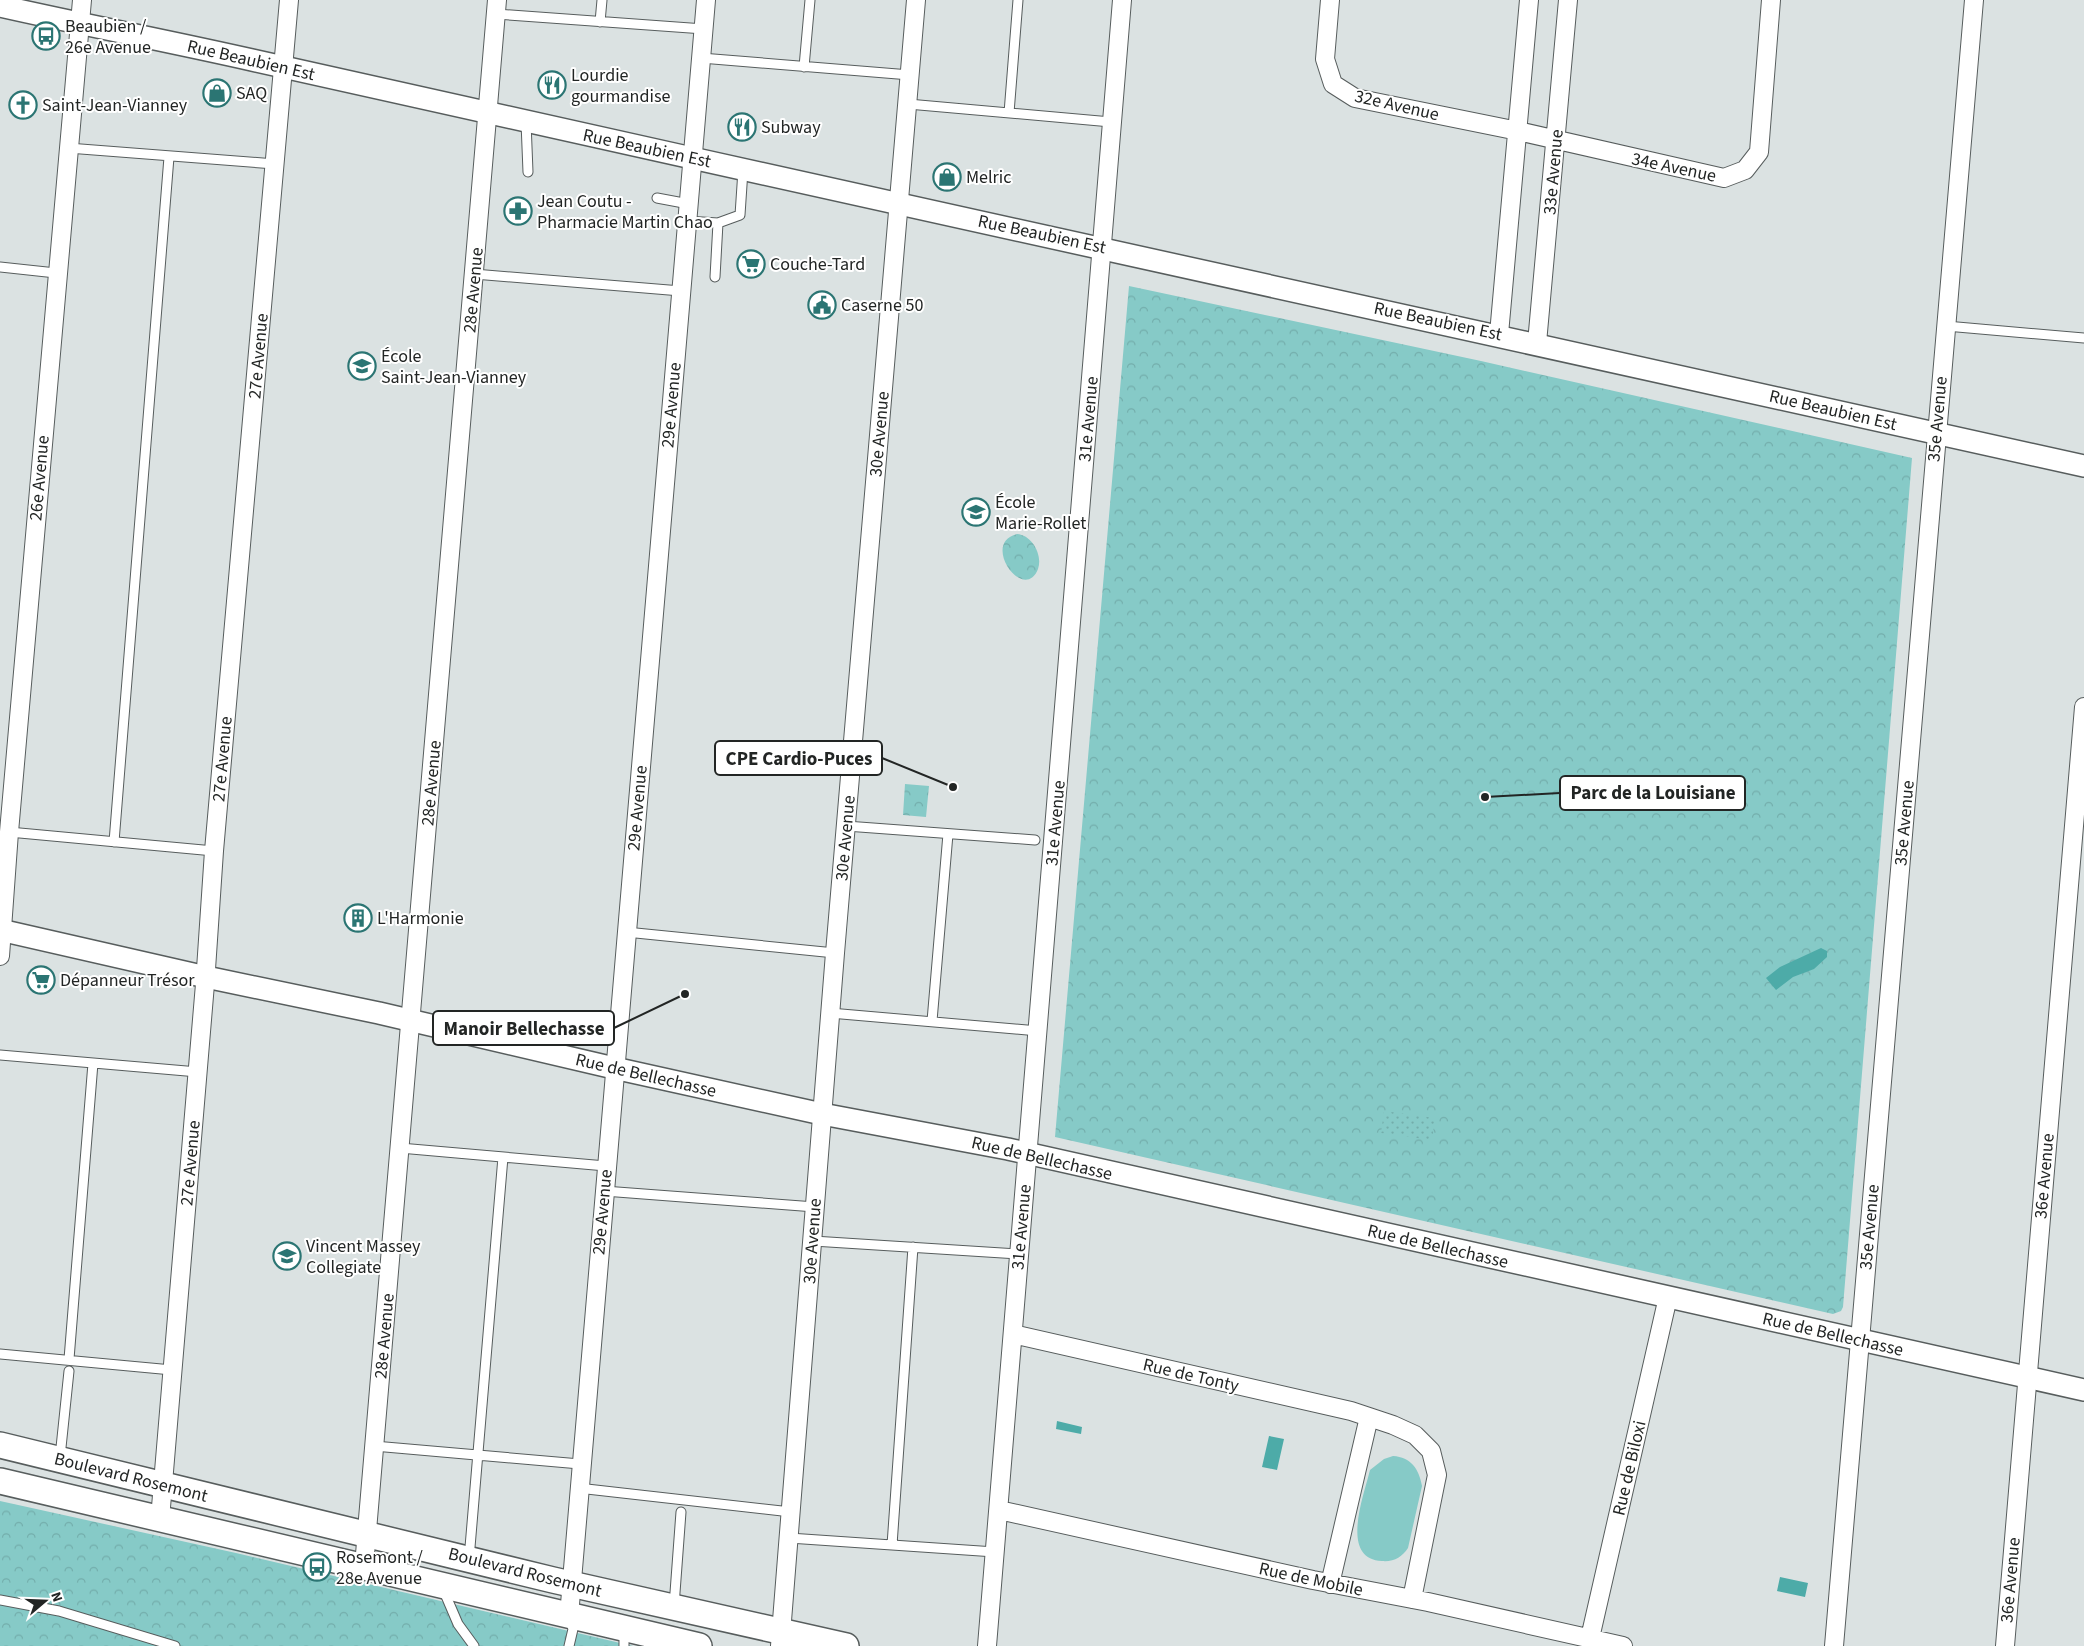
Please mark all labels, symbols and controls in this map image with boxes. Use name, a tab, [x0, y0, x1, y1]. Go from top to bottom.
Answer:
place label: Beaubien / 26e Avenue	[65, 14, 151, 60]
bus stop icon: Beaubien / 26e Avenue	[31, 21, 61, 51]
street label: Rue Beaubien Est	[185, 34, 317, 87]
place label: Lourdie gourmandise	[571, 63, 670, 109]
restaurant icon: Lourdie gourmandise	[537, 70, 567, 100]
shop icon: SAQ	[202, 78, 232, 108]
place label: SAQ	[236, 81, 267, 106]
street label: 32e Avenue	[1352, 84, 1442, 127]
church icon: Saint-Jean-Vianney	[8, 90, 38, 120]
place label: Saint-Jean-Vianney	[42, 93, 188, 118]
restaurant icon: Subway	[727, 112, 757, 142]
place label: Subway	[761, 115, 821, 140]
street label: Rue Beaubien Est	[581, 123, 713, 174]
street label: 33e Avenue	[1537, 128, 1570, 216]
street label: 34e Avenue	[1629, 146, 1719, 189]
shop icon: Melric	[932, 162, 962, 192]
place label: Melric	[966, 165, 1012, 190]
place label: Jean Coutu - Pharmacie Martin Chao	[537, 189, 713, 235]
pharmacy icon: Jean Coutu - Pharmacie Martin Chao	[503, 196, 533, 226]
street label: Rue Beaubien Est	[976, 209, 1108, 260]
street label: 28e Avenue	[457, 246, 490, 334]
supermarket icon: Couche-Tard	[736, 249, 766, 279]
place label: Couche-Tard	[770, 252, 865, 277]
public building icon: Caserne 50	[807, 290, 837, 320]
place label: Caserne 50	[841, 293, 923, 318]
street label: Rue Beaubien Est	[1372, 296, 1504, 347]
street label: 27e Avenue	[242, 312, 275, 400]
place label: École Saint-Jean-Vianney	[381, 344, 527, 390]
school or university icon: École Saint-Jean-Vianney	[347, 351, 377, 381]
street label: 29e Avenue	[655, 361, 688, 449]
street label: 31e Avenue	[1072, 375, 1105, 463]
street label: 35e Avenue	[1921, 375, 1954, 463]
street label: Rue Beaubien Est	[1767, 384, 1899, 437]
street label: 30e Avenue	[863, 390, 896, 478]
street label: 26e Avenue	[23, 434, 56, 522]
place label: École Marie-Rollet	[995, 490, 1086, 536]
school or university icon: École Marie-Rollet	[961, 497, 991, 527]
street label: 27e Avenue	[206, 715, 239, 803]
street label: 28e Avenue	[415, 739, 448, 827]
callout: CPE Cardio-Puces	[715, 741, 882, 775]
text: CPE Cardio-Puces	[726, 746, 872, 773]
street label: 29e Avenue	[621, 764, 654, 852]
callout: Parc de la Louisiane	[1560, 776, 1745, 810]
street label: 31e Avenue	[1039, 779, 1072, 867]
street label: 35e Avenue	[1888, 779, 1921, 867]
text: Parc de la Louisiane	[1570, 780, 1736, 807]
street label: 30e Avenue	[829, 794, 862, 882]
building icon: L'Harmonie	[343, 903, 373, 933]
place label: L'Harmonie	[377, 906, 464, 931]
supermarket icon: Dépanneur Trésor	[26, 965, 56, 995]
place label: Dépanneur Trésor	[60, 968, 195, 993]
callout: Manoir Bellechasse	[433, 1011, 614, 1045]
text: Manoir Bellechasse	[444, 1016, 605, 1043]
street label: Rue de Bellechasse	[573, 1047, 719, 1104]
street label: 27e Avenue	[174, 1119, 207, 1207]
street label: Rue de Bellechasse	[969, 1130, 1115, 1187]
street label: 36e Avenue	[2028, 1132, 2061, 1220]
street label: 29e Avenue	[586, 1168, 619, 1256]
street label: 31e Avenue	[1005, 1183, 1038, 1271]
street label: 35e Avenue	[1853, 1183, 1886, 1271]
street label: 30e Avenue	[797, 1197, 828, 1285]
street label: Rue de Bellechasse	[1365, 1218, 1511, 1275]
place label: Vincent Massey Collegiate	[306, 1234, 421, 1280]
school or university icon: Vincent Massey Collegiate	[272, 1241, 302, 1271]
street label: 28e Avenue	[368, 1292, 401, 1380]
street label: Rue de Bellechasse	[1760, 1306, 1906, 1363]
street label: Rue de Tonty	[1141, 1352, 1242, 1399]
street label: Rue de Biloxi	[1606, 1418, 1653, 1518]
street label: Boulevard Rosemont	[52, 1446, 210, 1509]
street label: 36e Avenue	[1994, 1536, 2027, 1624]
street label: Boulevard Rosemont	[446, 1541, 604, 1604]
place label: Rosemont / 28e Avenue	[336, 1545, 423, 1591]
bus stop icon: Rosemont / 28e Avenue	[302, 1552, 332, 1582]
street label: Rue de Mobile	[1257, 1556, 1365, 1603]
north arrow	[20, 1576, 70, 1626]
text: N	[45, 1589, 67, 1605]

